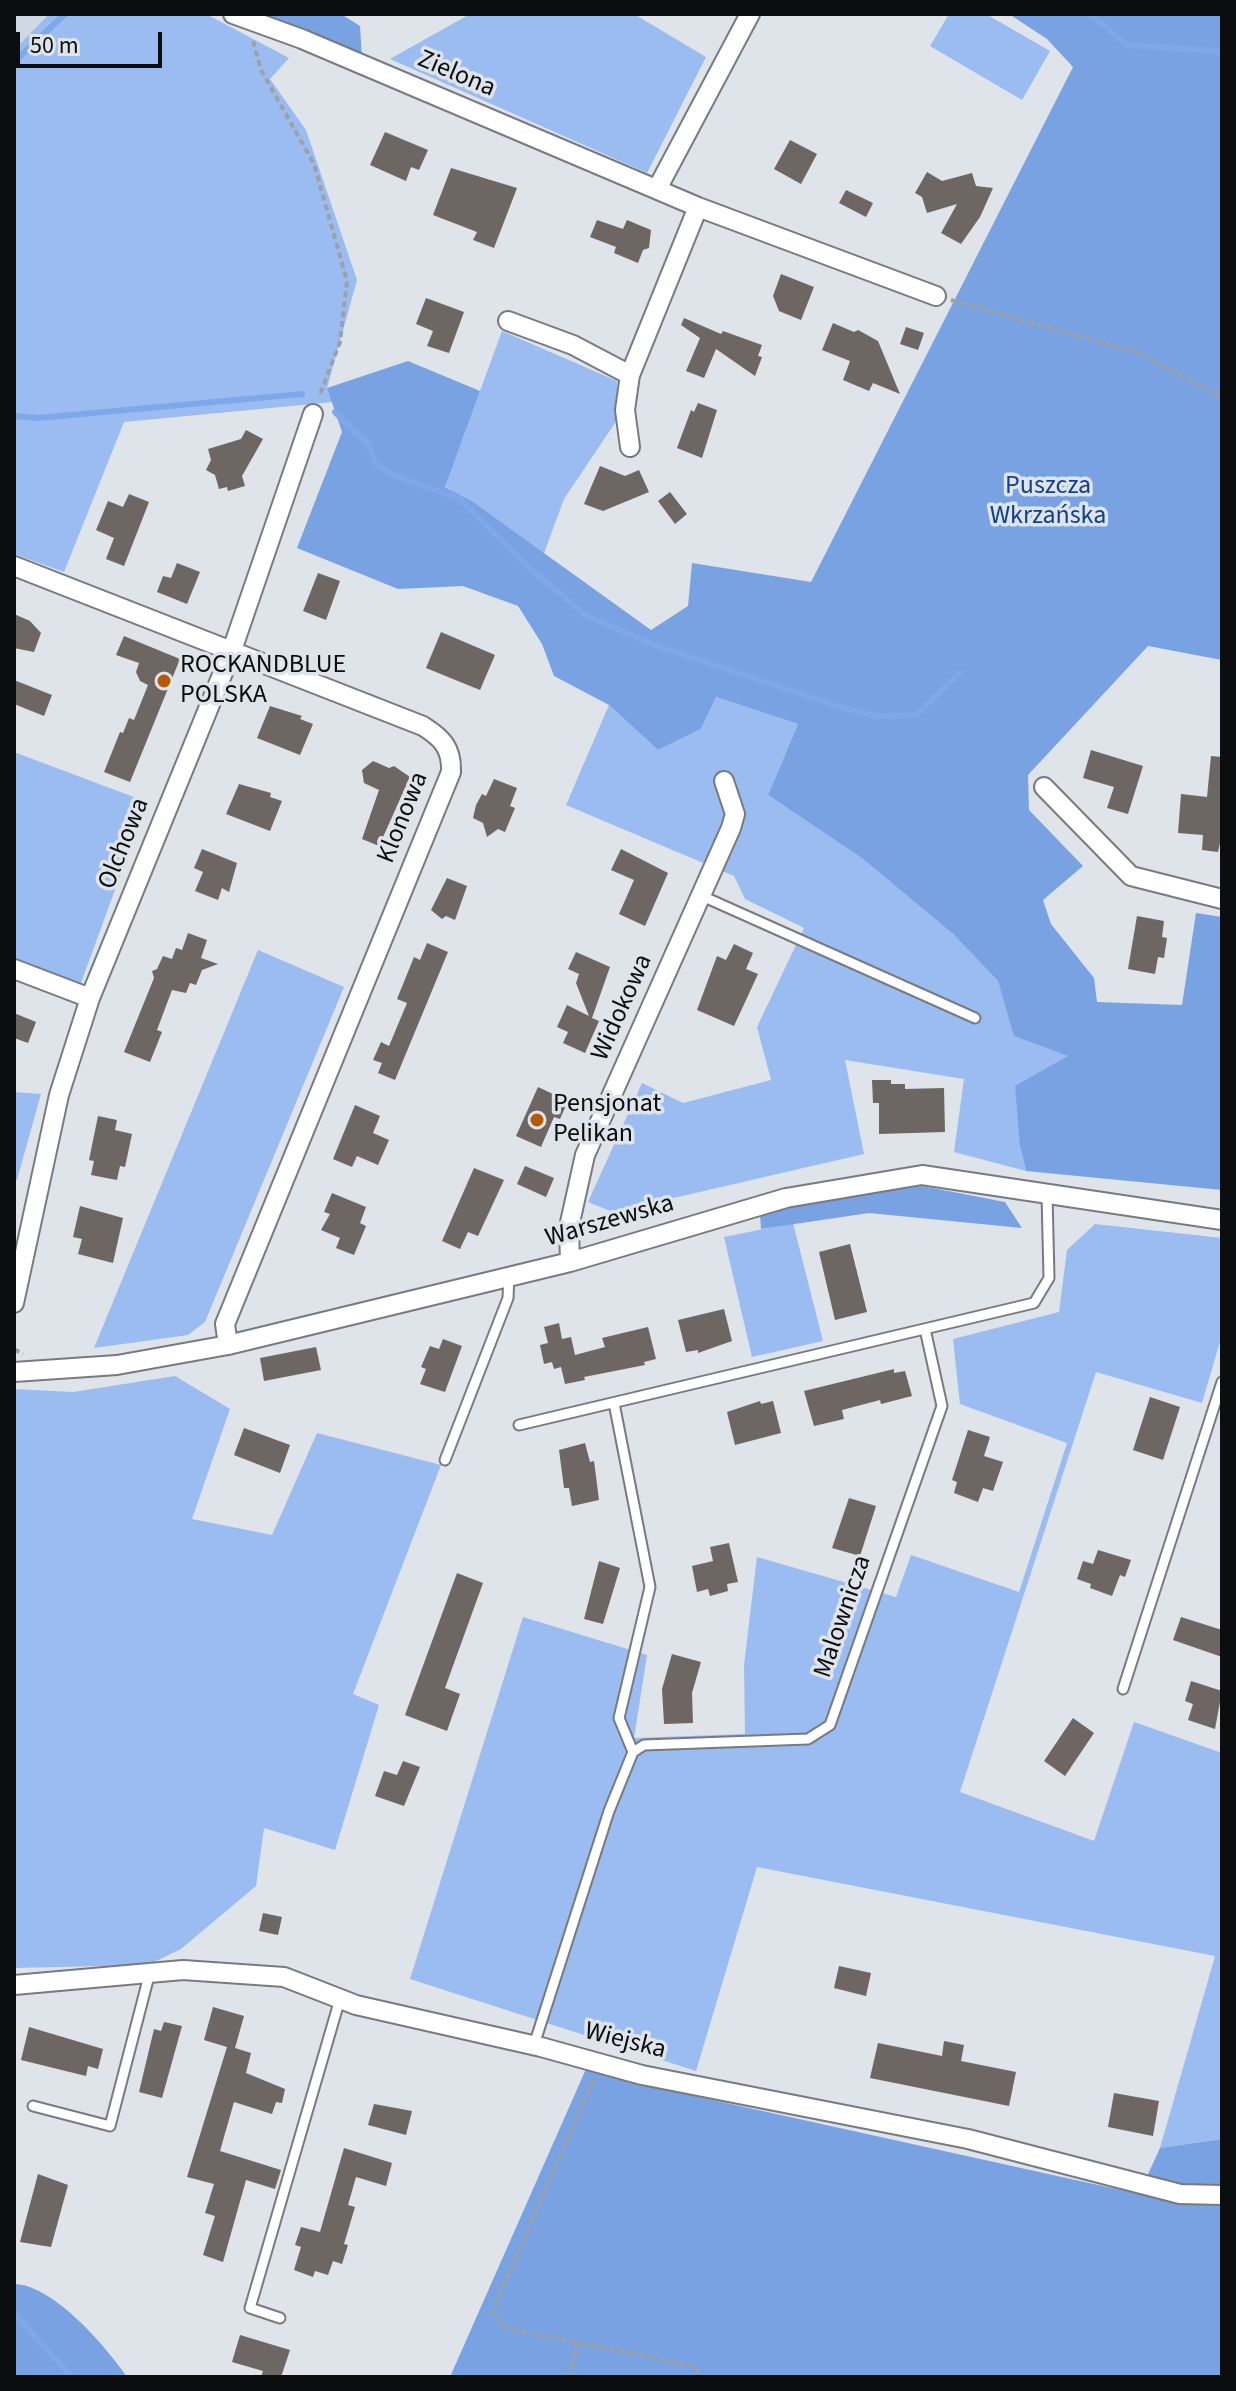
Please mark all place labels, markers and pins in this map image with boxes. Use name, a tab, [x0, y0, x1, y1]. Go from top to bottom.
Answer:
place label: ROCKANDBLUE POLSKA	[180, 650, 346, 712]
marker: ROCKANDBLUE POLSKA	[155, 672, 173, 690]
place label: Pensjonat Pelikan	[553, 1089, 661, 1150]
marker: Pensjonat Pelikan	[528, 1111, 546, 1129]

